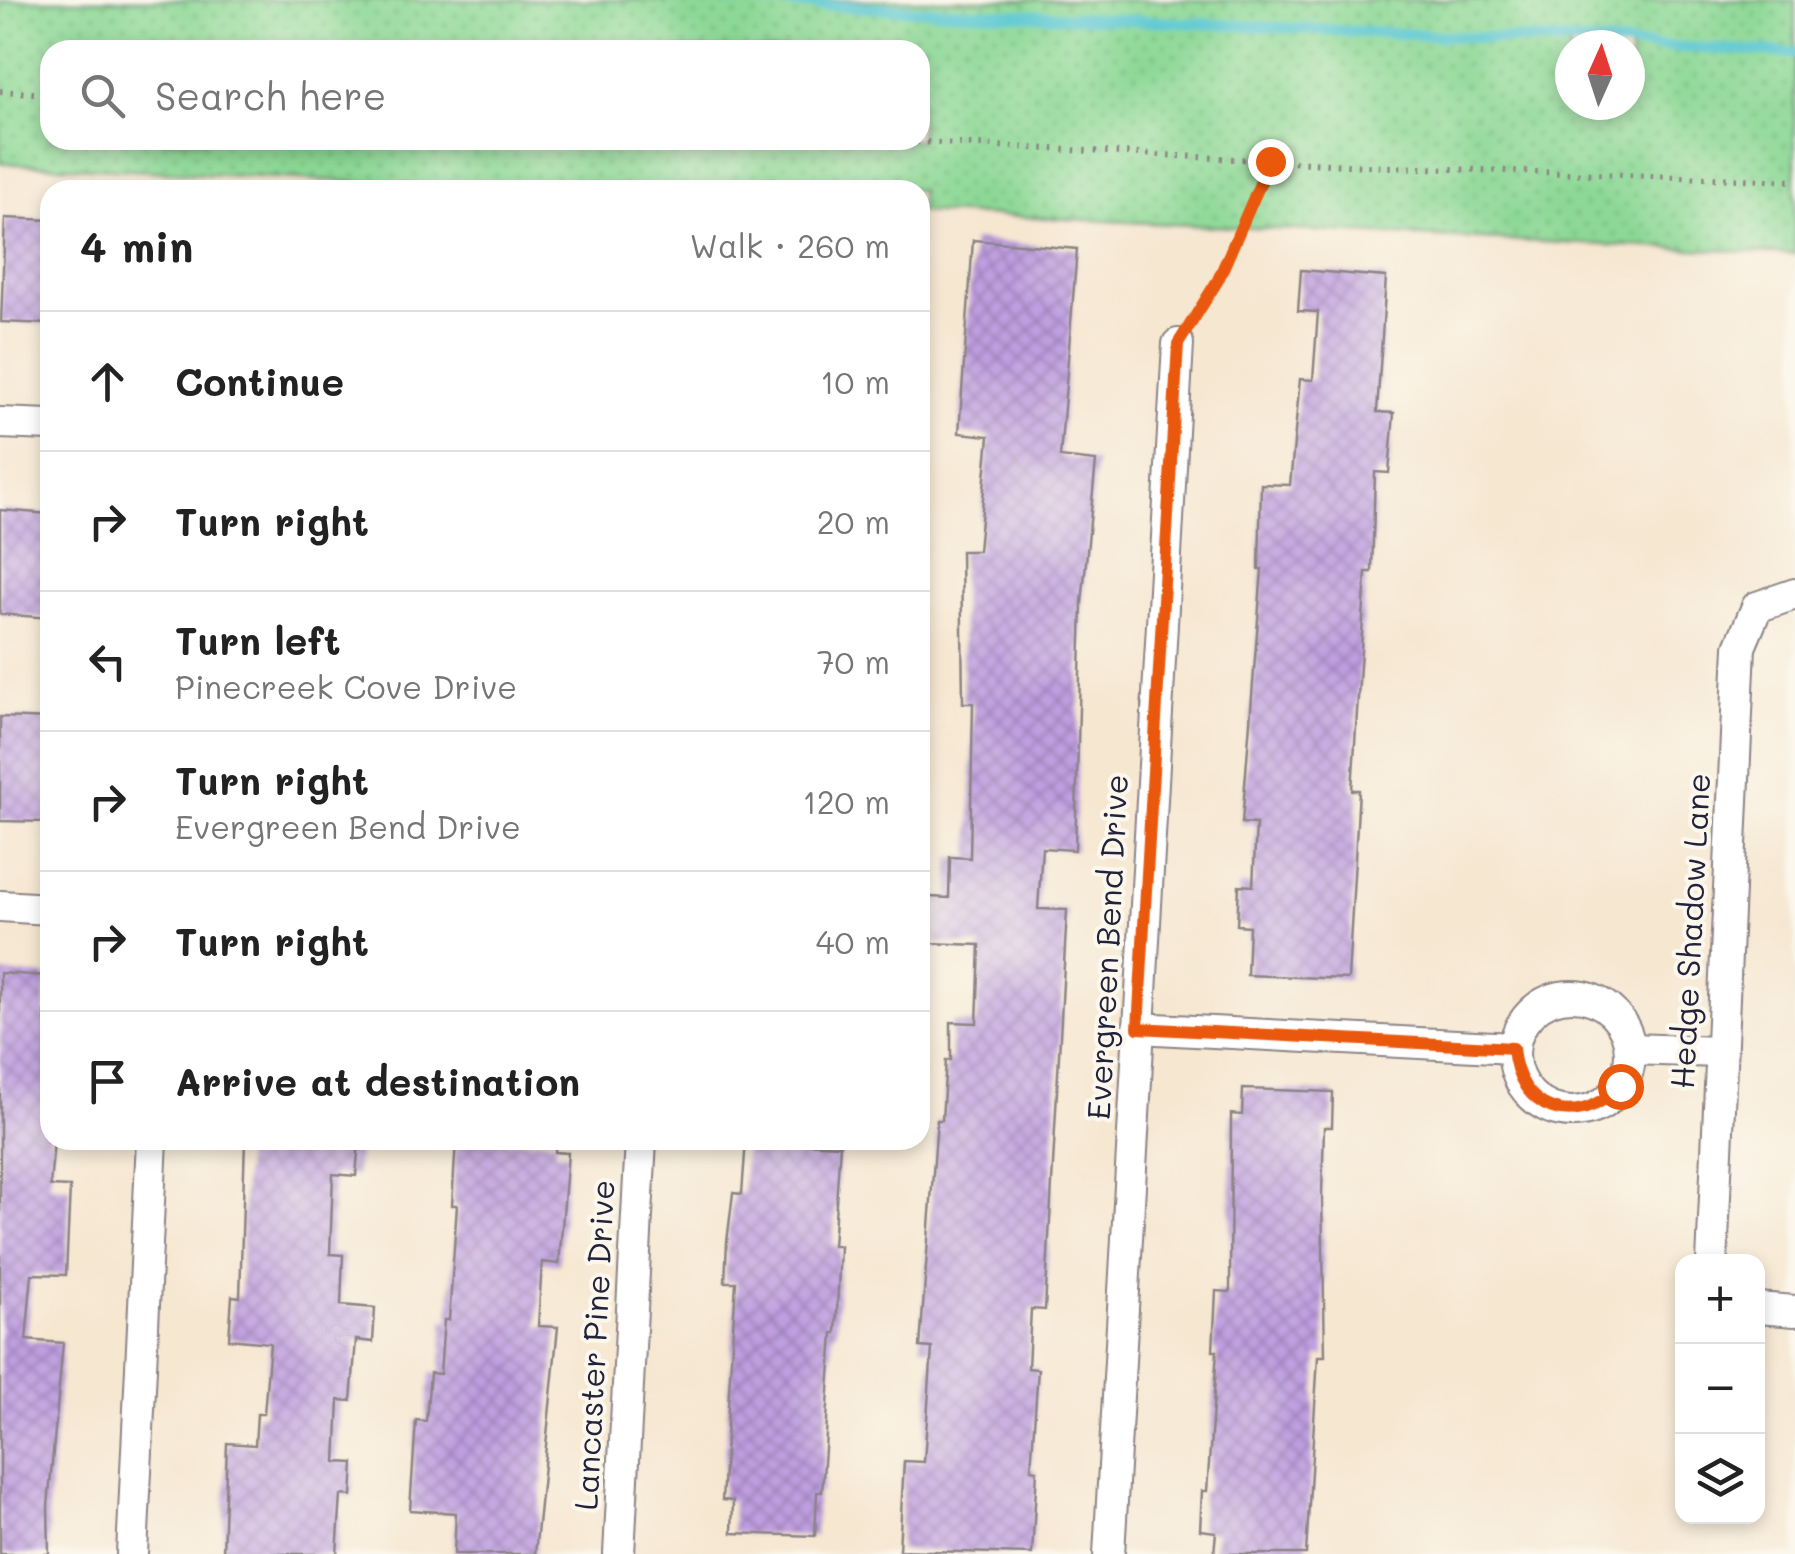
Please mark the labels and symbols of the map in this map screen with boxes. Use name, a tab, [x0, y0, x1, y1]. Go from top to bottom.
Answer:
north arrow	[1555, 30, 1645, 120]
route end	[1248, 139, 1294, 185]
street label: Hedge Shadow Lane	[1660, 772, 1718, 1090]
street label: Evergreen Bend Drive	[1076, 773, 1136, 1121]
route start	[1598, 1064, 1644, 1110]
street label: Lancaster Pine Drive	[563, 1179, 623, 1511]

